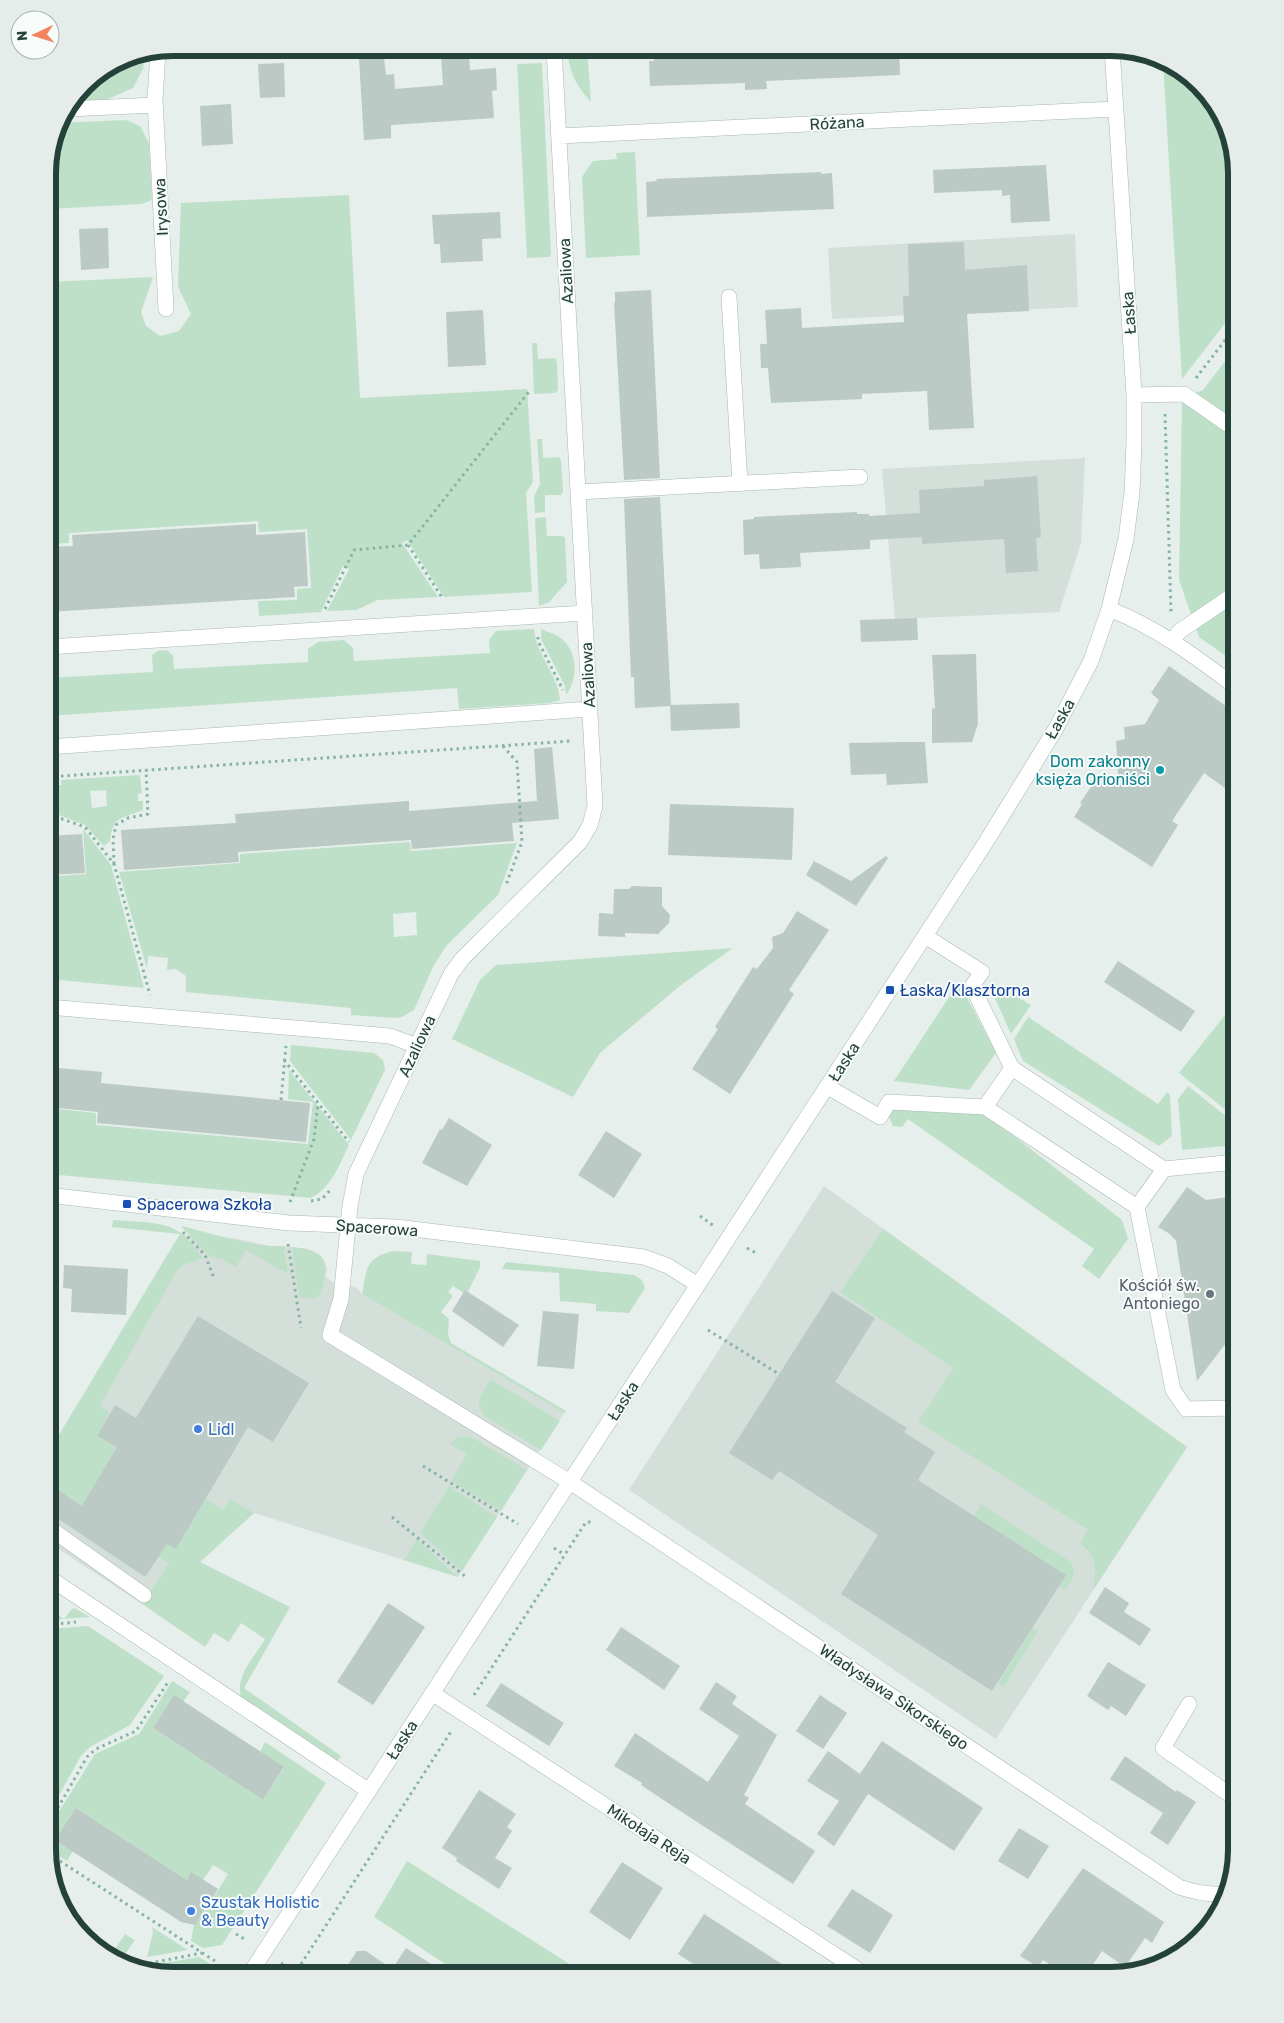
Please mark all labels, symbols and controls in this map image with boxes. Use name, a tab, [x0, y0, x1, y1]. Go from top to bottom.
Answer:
north arrow	[10, 10, 60, 60]
text: N	[14, 30, 31, 41]
street label: Różana	[809, 112, 865, 134]
street label: Irysowa	[150, 178, 172, 236]
street label: Azaliowa	[555, 238, 577, 304]
street label: Łaska	[1118, 291, 1140, 335]
street label: Azaliowa	[577, 642, 599, 708]
street label: Łaska	[1041, 696, 1079, 742]
place label: Dom zakonny księża Orioniści	[1036, 752, 1150, 790]
marker: Dom zakonny księża Orioniści	[1154, 764, 1166, 776]
place label: Łaska/Klasztorna	[900, 981, 1030, 1000]
marker: Łaska/Klasztorna	[884, 984, 896, 996]
street label: Azaliowa	[394, 1012, 440, 1080]
street label: Łaska	[824, 1039, 864, 1085]
place label: Spacerowa Szkoła	[137, 1195, 272, 1214]
marker: Spacerowa Szkoła	[121, 1198, 133, 1210]
street label: Spacerowa	[335, 1216, 419, 1240]
place label: Kościół św. Antoniego	[1119, 1276, 1200, 1313]
marker: Kościół św. Antoniego	[1204, 1288, 1216, 1300]
street label: Łaska	[603, 1378, 643, 1424]
place label: Lidl	[208, 1420, 234, 1439]
marker: Lidl	[192, 1423, 204, 1435]
street label: Władysława Sikorskiego	[816, 1640, 972, 1754]
street label: Łaska	[382, 1717, 422, 1763]
street label: Mikołaja Reja	[604, 1800, 694, 1868]
place label: Szustak Holistic & Beauty	[201, 1893, 320, 1930]
marker: Szustak Holistic & Beauty	[185, 1905, 197, 1917]

